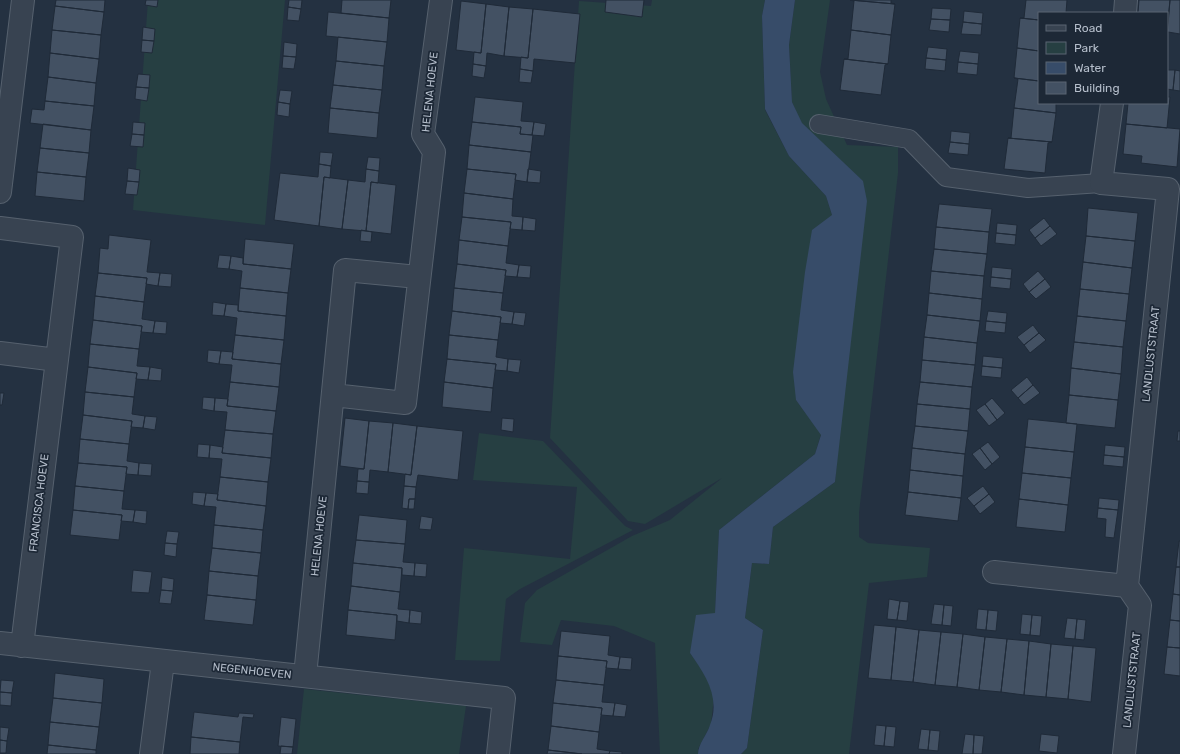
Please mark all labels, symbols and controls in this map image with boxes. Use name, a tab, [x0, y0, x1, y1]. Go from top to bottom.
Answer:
legend	[1038, 12, 1168, 104]
text: Road	[1074, 21, 1102, 35]
text: Park	[1074, 41, 1100, 55]
street label: HELENA HOEVE	[419, 51, 441, 133]
text: Water	[1074, 61, 1106, 75]
text: Building	[1074, 81, 1120, 95]
street label: LANDLUSTSTRAAT	[1140, 305, 1163, 403]
street label: FRANCISCA HOEVE	[27, 453, 51, 553]
street label: HELENA HOEVE	[308, 495, 330, 577]
street label: LANDLUSTSTRAAT	[1121, 631, 1144, 729]
street label: NEGENHOEVEN	[212, 660, 292, 682]

